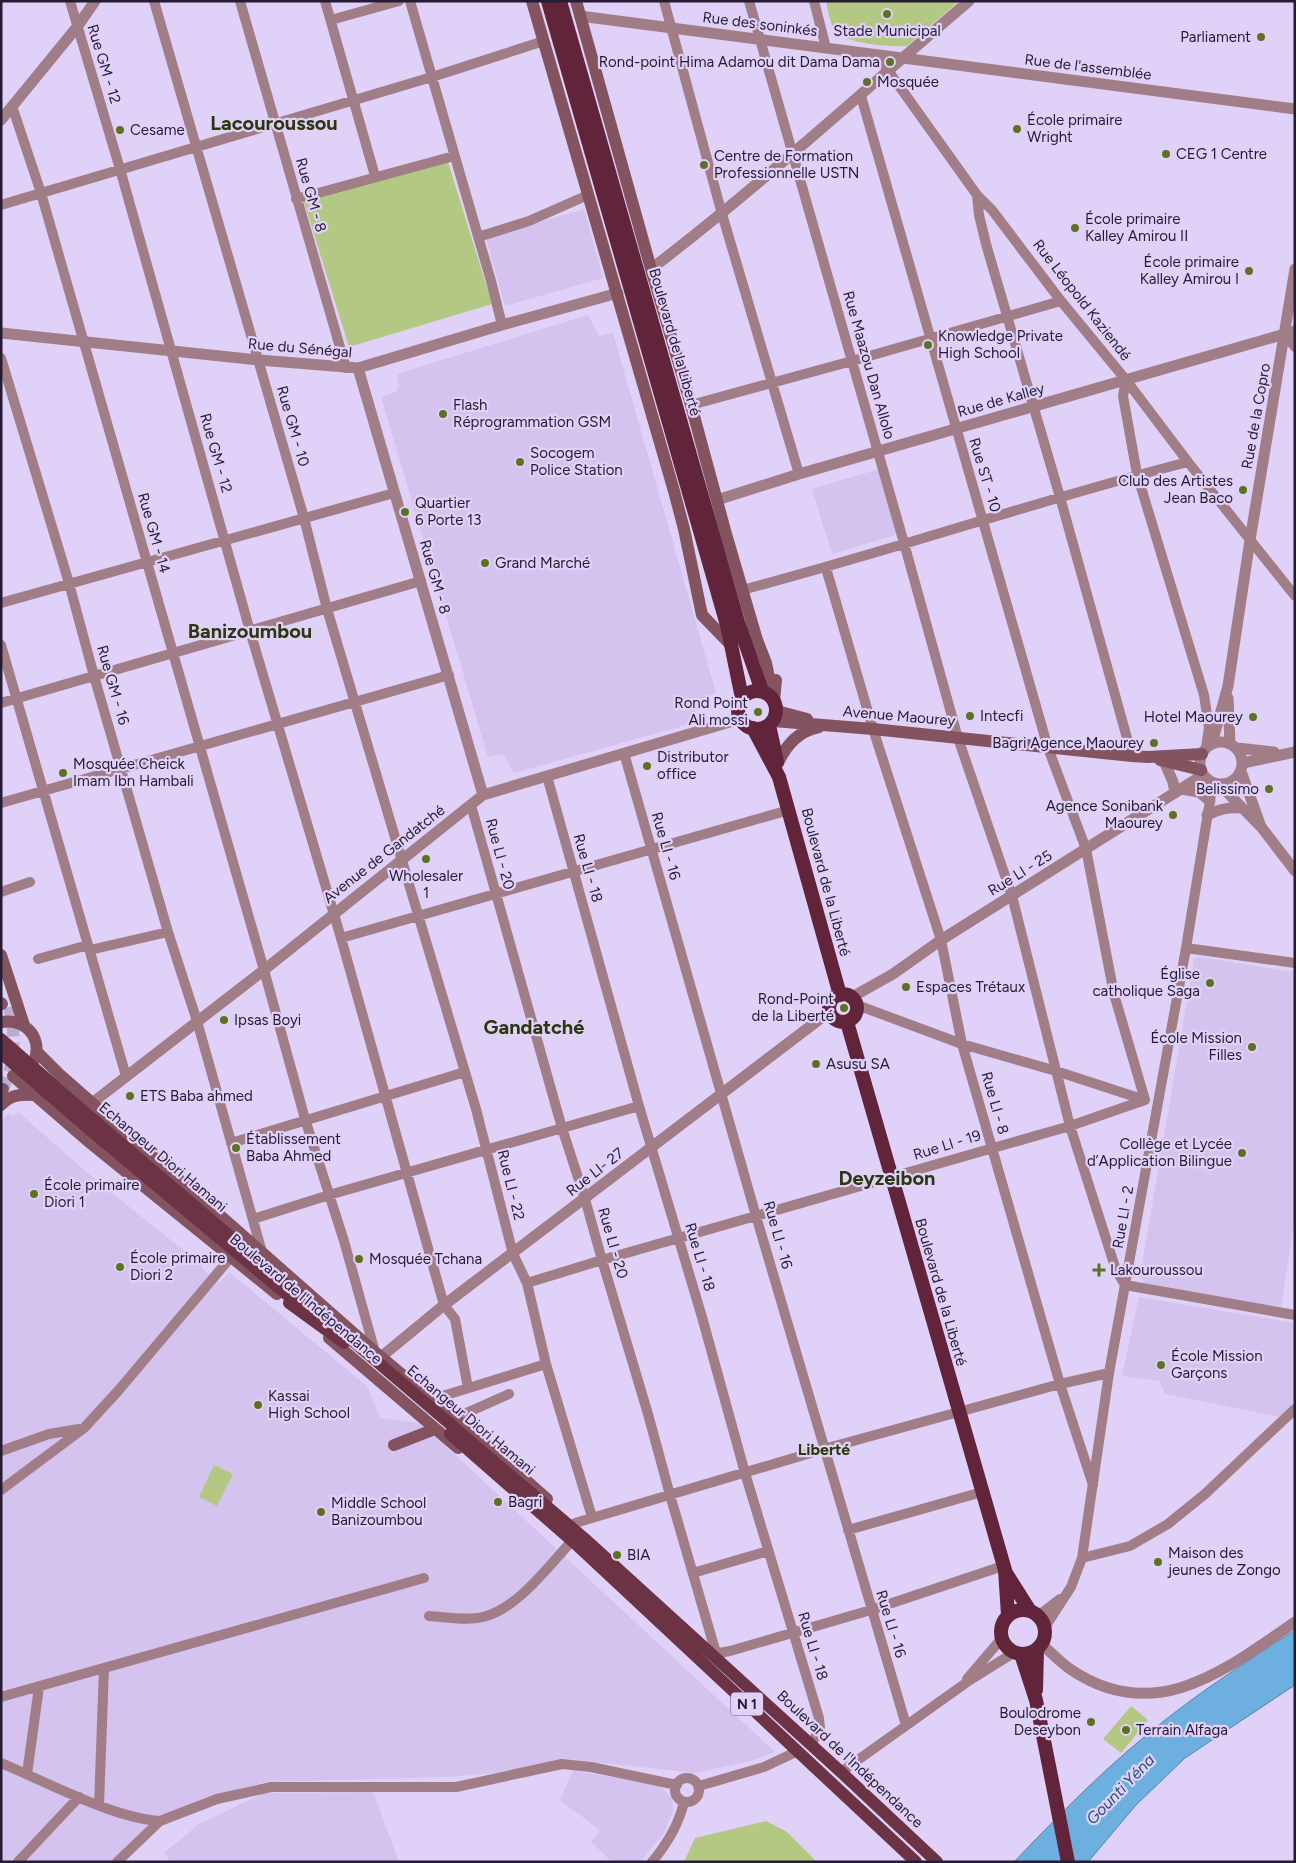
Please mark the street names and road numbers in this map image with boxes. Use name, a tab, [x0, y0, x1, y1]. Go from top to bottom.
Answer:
street label: Rue des soninkés	[702, 8, 818, 40]
street label: Rue GM - 12	[83, 22, 125, 106]
street label: Rue de l'assemblée	[1024, 50, 1152, 84]
street label: Rue GM - 8	[292, 156, 330, 234]
street label: Rue Léopold Kaziendé	[1029, 236, 1135, 364]
street label: Boulevard de la Liberté	[645, 266, 705, 418]
street label: Rue Maazou Dan Allolo	[839, 289, 899, 441]
street label: Rue du Sénégal	[247, 334, 353, 362]
street label: Rue de la Copro	[1238, 361, 1274, 470]
street label: Rue de Kalley	[956, 379, 1047, 421]
street label: Rue GM - 10	[273, 384, 313, 468]
street label: Rue GM - 12	[196, 411, 236, 495]
street label: Rue ST - 10	[965, 436, 1005, 514]
street label: Rue GM - 14	[134, 491, 174, 575]
street label: Rue GM - 8	[416, 538, 454, 616]
street label: Rue GM - 16	[93, 643, 133, 727]
street label: Avenue Maourey	[842, 702, 956, 730]
street label: Avenue de Gandatché	[320, 801, 448, 907]
street label: Boulevard de la Liberté	[798, 806, 854, 958]
street label: Rue LI - 16	[648, 810, 684, 883]
street label: Rue LI - 20	[482, 816, 518, 892]
street label: Rue LI - 18	[570, 832, 606, 904]
street label: Rue LI - 25	[985, 846, 1055, 900]
street label: Rue LI - 8	[977, 1070, 1013, 1136]
street label: Echangeur Diori Hamani	[95, 1098, 231, 1216]
street label: Rue LI - 19	[911, 1126, 983, 1164]
street label: Rue LI- 27	[563, 1144, 627, 1200]
street label: Rue LI - 22	[494, 1148, 528, 1222]
street label: Rue LI - 2	[1109, 1184, 1137, 1250]
street label: Rue LI - 16	[760, 1199, 796, 1272]
street label: Rue LI - 20	[594, 1205, 632, 1281]
street label: Boulevard de la Liberté	[911, 1216, 971, 1368]
street label: Rue LI - 18	[681, 1221, 719, 1293]
street label: Boulevard de l'Indépendance	[226, 1230, 386, 1368]
street label: Echangeur Diori Hamani	[403, 1361, 539, 1479]
street label: Rue LI - 16	[872, 1588, 910, 1661]
street label: Rue LI - 18	[794, 1610, 832, 1682]
street label: Boulevard de l'Indépendance	[773, 1686, 927, 1832]
road number: N 1	[731, 1692, 763, 1716]

